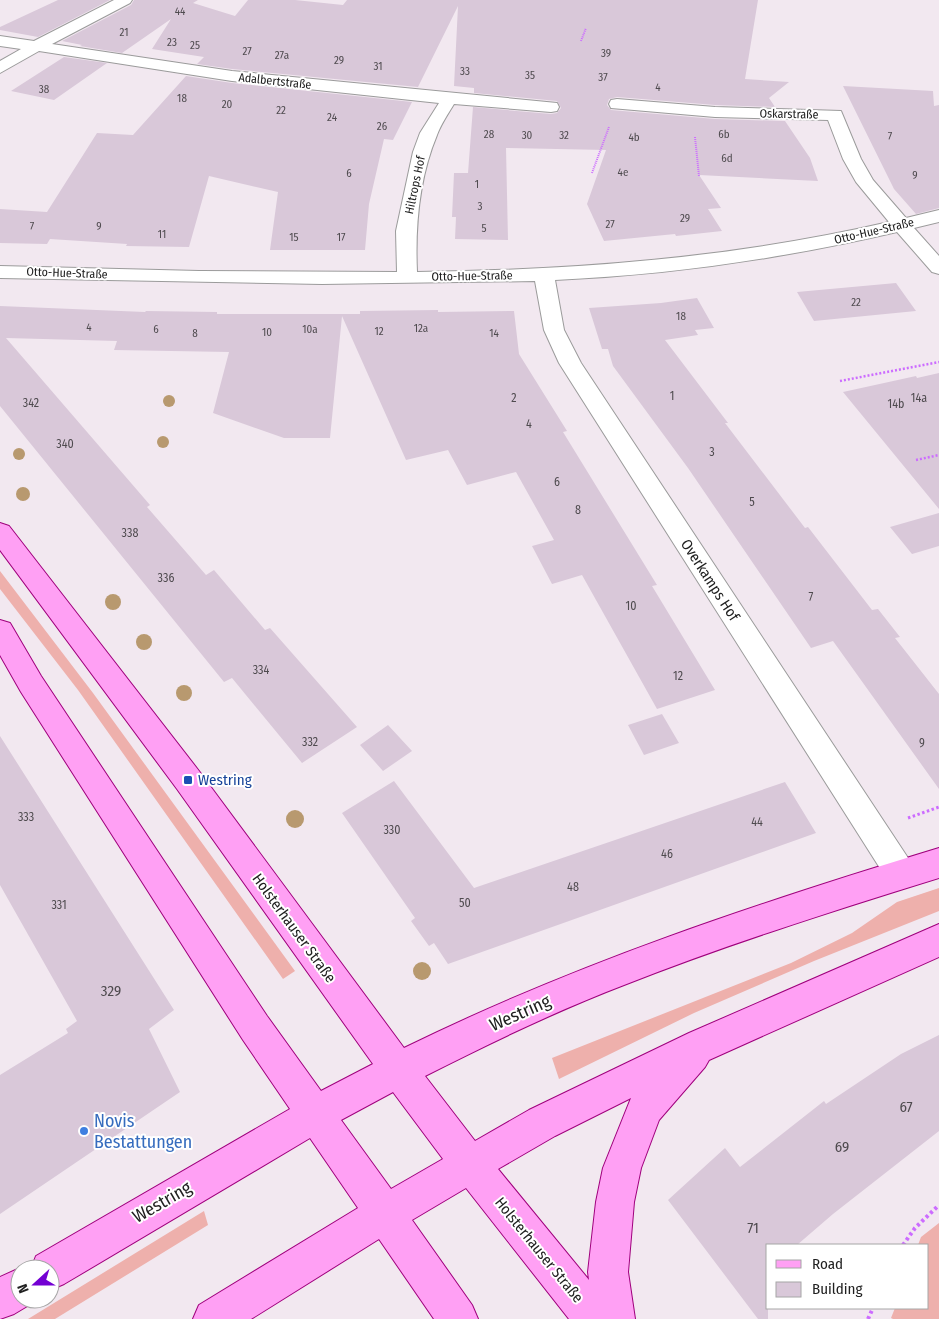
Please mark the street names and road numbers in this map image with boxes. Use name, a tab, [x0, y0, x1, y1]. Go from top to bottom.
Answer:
street label: Adalbertstraße	[238, 70, 312, 92]
street label: Oskarstraße	[759, 106, 819, 122]
street label: Hiltrops Hof	[402, 153, 428, 215]
street label: Otto-Hue-Straße	[833, 215, 915, 247]
street label: Otto-Hue-Straße	[26, 265, 108, 281]
street label: Otto-Hue-Straße	[431, 268, 513, 284]
street label: Overkamps Hof	[677, 536, 744, 625]
street label: Holsterhauser Straße	[248, 870, 340, 986]
street label: Westring	[486, 990, 554, 1036]
street label: Westring	[129, 1176, 196, 1228]
street label: Holsterhauser Straße	[491, 1194, 587, 1306]

